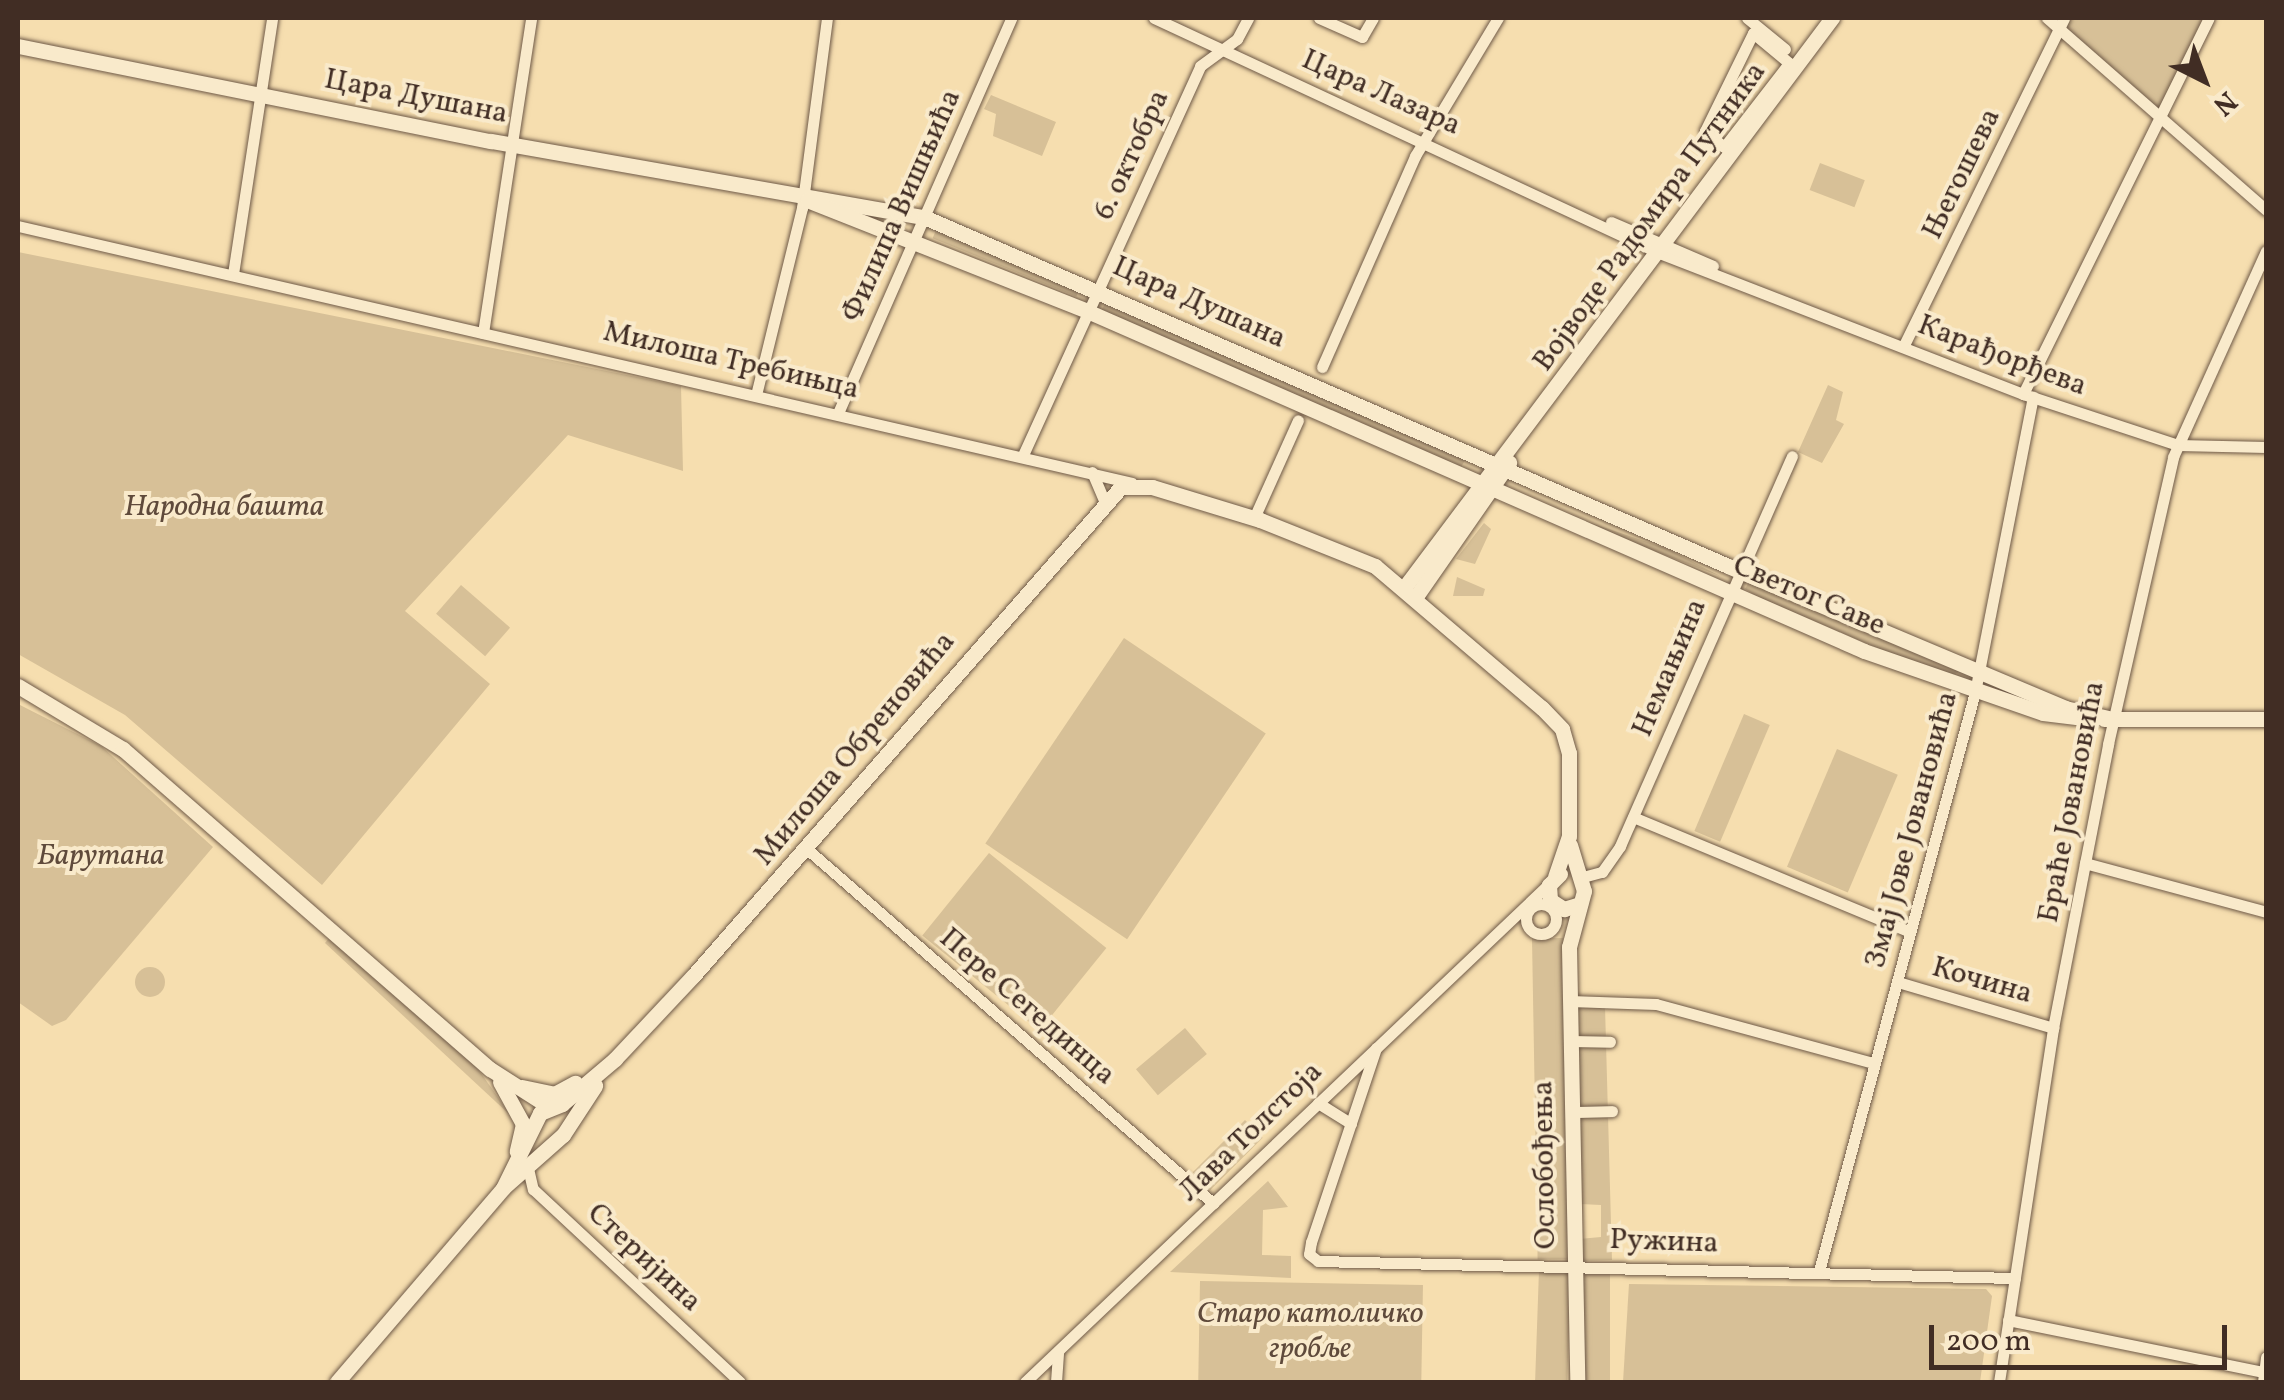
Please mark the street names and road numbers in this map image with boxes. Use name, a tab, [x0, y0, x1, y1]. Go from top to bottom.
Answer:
street label: Цара Лазара	[1296, 42, 1466, 144]
street label: Војводе Радомира Путника	[1526, 55, 1774, 379]
street label: Цара Душана	[321, 62, 511, 132]
street label: Филипа Вишњића	[835, 84, 969, 328]
street label: 6. октобра	[1086, 84, 1178, 226]
street label: Његошева	[1915, 103, 2009, 245]
street label: Цара Душана	[1107, 249, 1291, 357]
street label: Карађорђева	[1912, 307, 2092, 405]
street label: Милоша Требињца	[599, 314, 863, 408]
street label: Светог Саве	[1727, 548, 1891, 644]
street label: Немањина	[1625, 594, 1715, 742]
street label: Милоша Обреновића	[747, 625, 963, 873]
street label: Браће Јовановића	[2031, 678, 2113, 926]
street label: Змај Јове Јовановића	[1858, 688, 1966, 972]
street label: Пере Сегединца	[931, 921, 1123, 1093]
street label: Кочина	[1928, 950, 2036, 1012]
street label: Лава Толстоја	[1171, 1054, 1331, 1210]
street label: Ослобођења	[1526, 1080, 1564, 1250]
street label: Стеријина	[579, 1196, 709, 1320]
street label: Ружина	[1609, 1222, 1719, 1262]

